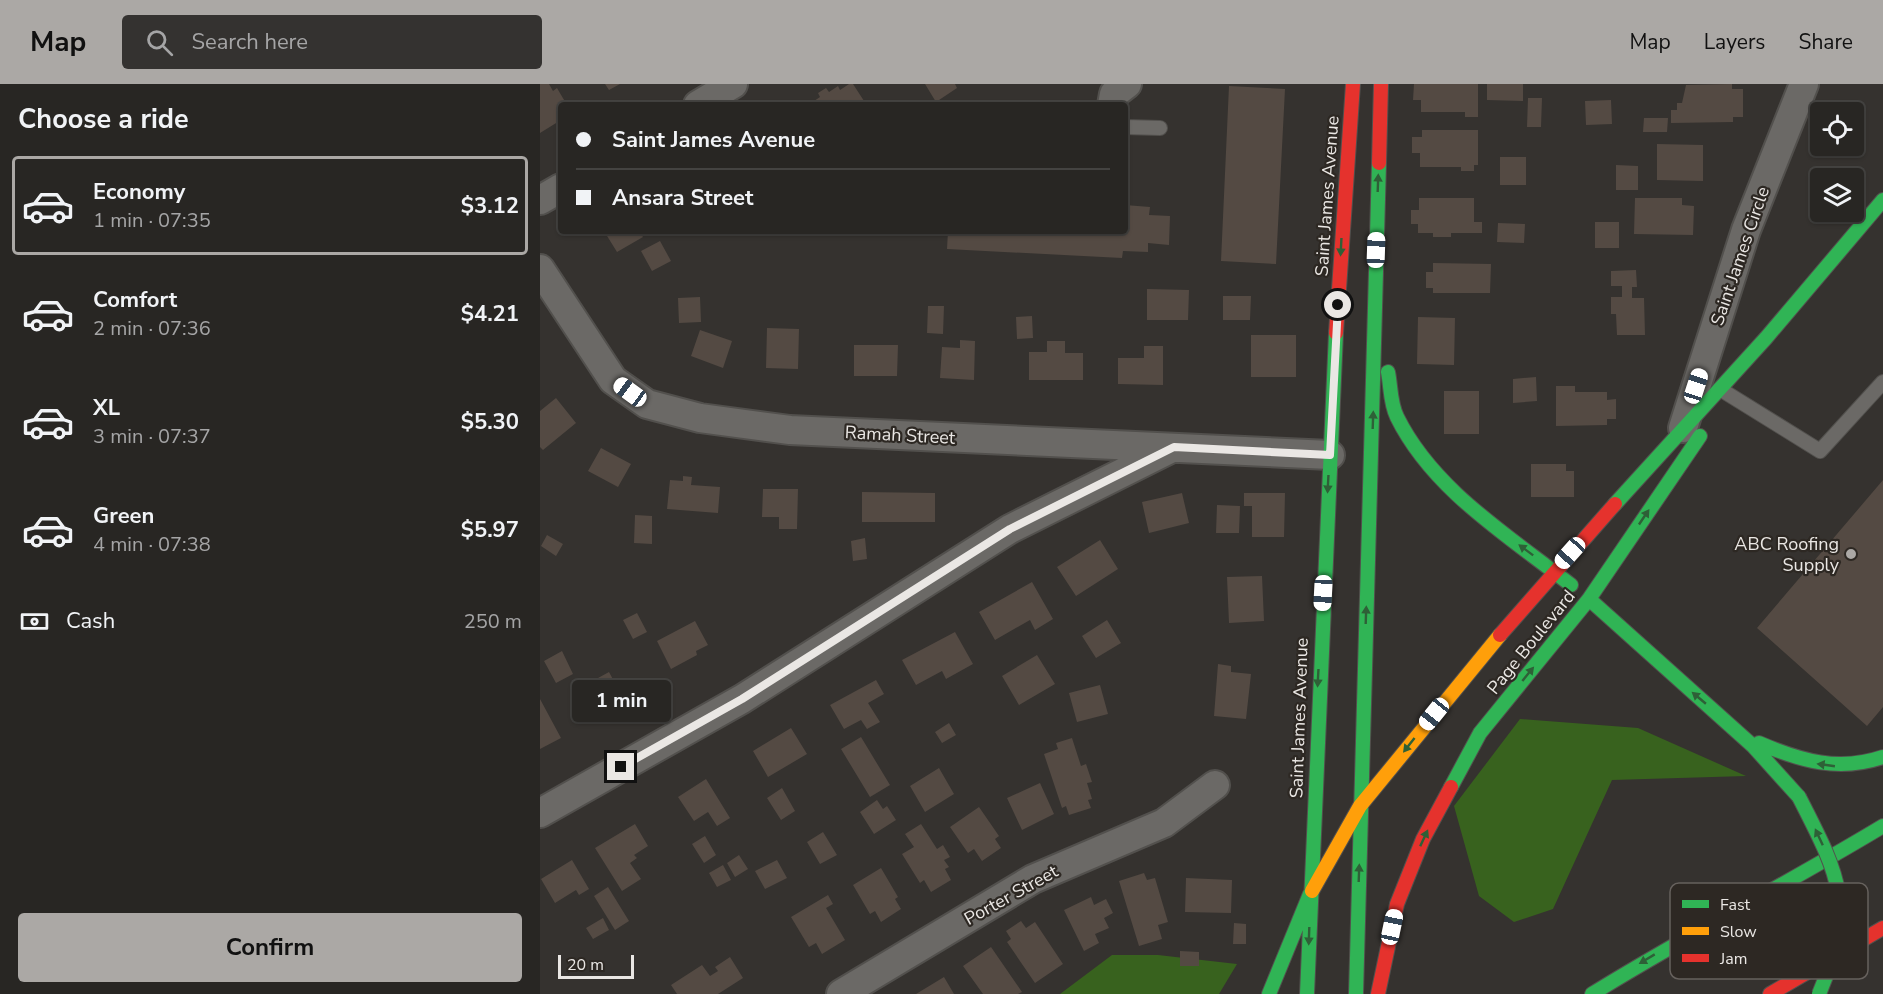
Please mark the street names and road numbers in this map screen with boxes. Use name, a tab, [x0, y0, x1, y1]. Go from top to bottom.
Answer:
street label: Saint James Avenue	[1309, 115, 1345, 277]
street label: Saint James Circle	[1705, 183, 1775, 329]
street label: Ramah Street	[844, 420, 956, 450]
street label: Page Boulevard	[1481, 585, 1581, 699]
street label: Saint James Avenue	[1284, 637, 1314, 799]
street label: Porter Street	[960, 859, 1063, 931]

